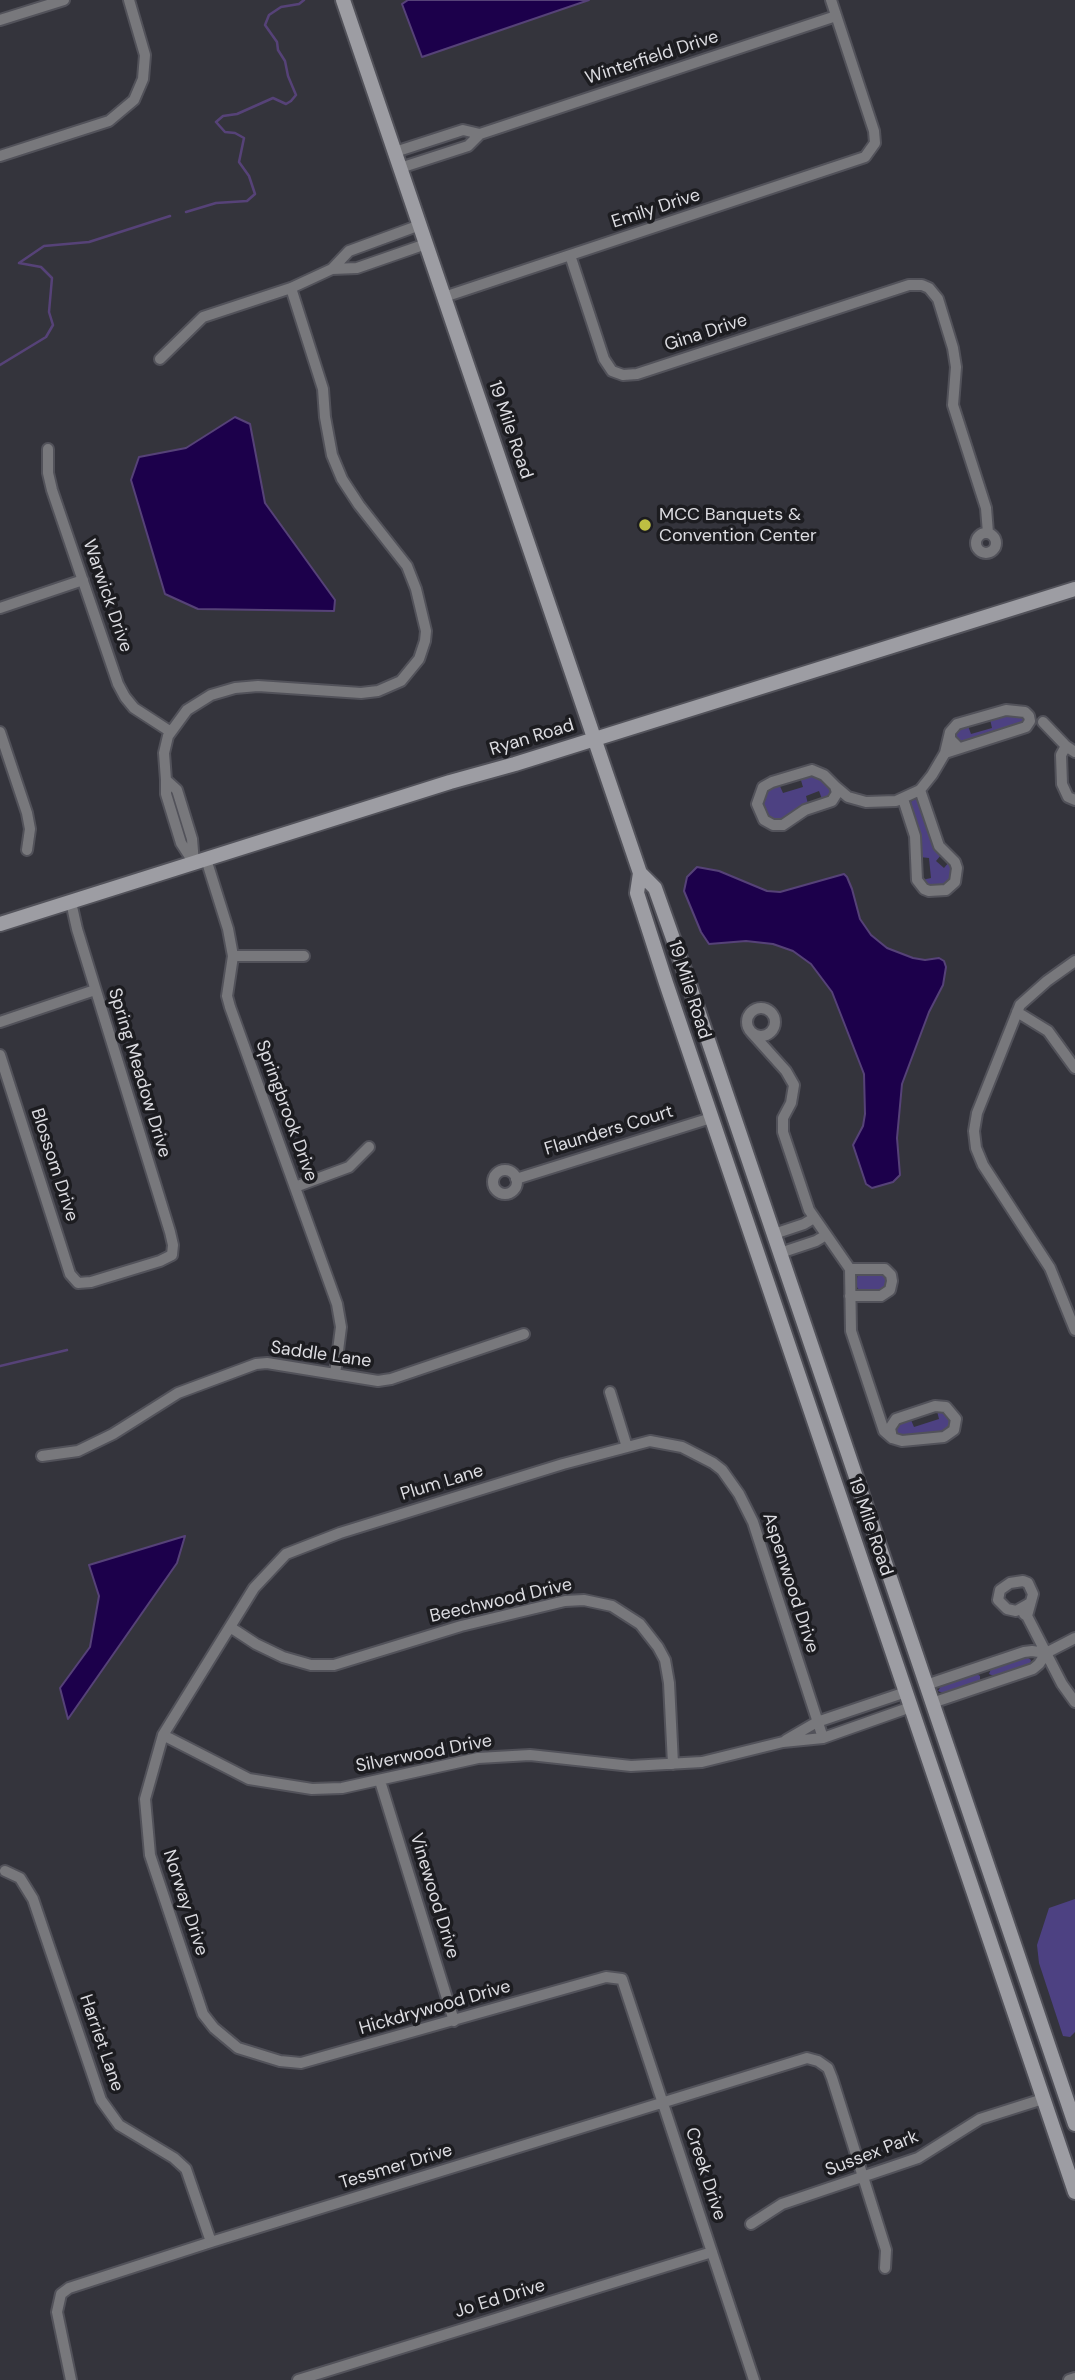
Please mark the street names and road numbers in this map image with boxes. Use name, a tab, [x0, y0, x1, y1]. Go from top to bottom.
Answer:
street label: Winterfield Drive	[583, 26, 721, 90]
street label: Emily Drive	[609, 185, 703, 233]
street label: Gina Drive	[662, 310, 750, 356]
street label: 19 Mile Road	[483, 378, 537, 482]
street label: Warwick Drive	[78, 537, 136, 655]
street label: Ryan Road	[487, 715, 577, 761]
street label: 19 Mile Road	[663, 938, 715, 1042]
street label: Spring Meadow Drive	[103, 986, 175, 1160]
street label: Springbrook Drive	[250, 1038, 322, 1184]
street label: Flaunders Court	[542, 1101, 676, 1161]
street label: Blossom Drive	[26, 1106, 82, 1224]
street label: Saddle Lane	[269, 1337, 373, 1373]
street label: Plum Lane	[398, 1460, 486, 1506]
street label: 19 Mile Road	[843, 1475, 897, 1579]
street label: Aspenwood Drive	[757, 1510, 823, 1656]
street label: Beechwood Drive	[428, 1574, 574, 1628]
street label: Silverwood Drive	[354, 1730, 494, 1778]
street label: Vinewood Drive	[405, 1831, 463, 1961]
street label: Norway Drive	[158, 1847, 212, 1959]
street label: Hickdrywood Drive	[357, 1976, 513, 2040]
street label: Harriet Lane	[74, 1992, 128, 2094]
street label: Creek Drive	[680, 2125, 730, 2223]
street label: Sussex Park	[822, 2126, 922, 2182]
street label: Tessmer Drive	[337, 2140, 455, 2194]
street label: Jo Ed Drive	[452, 2275, 548, 2323]

